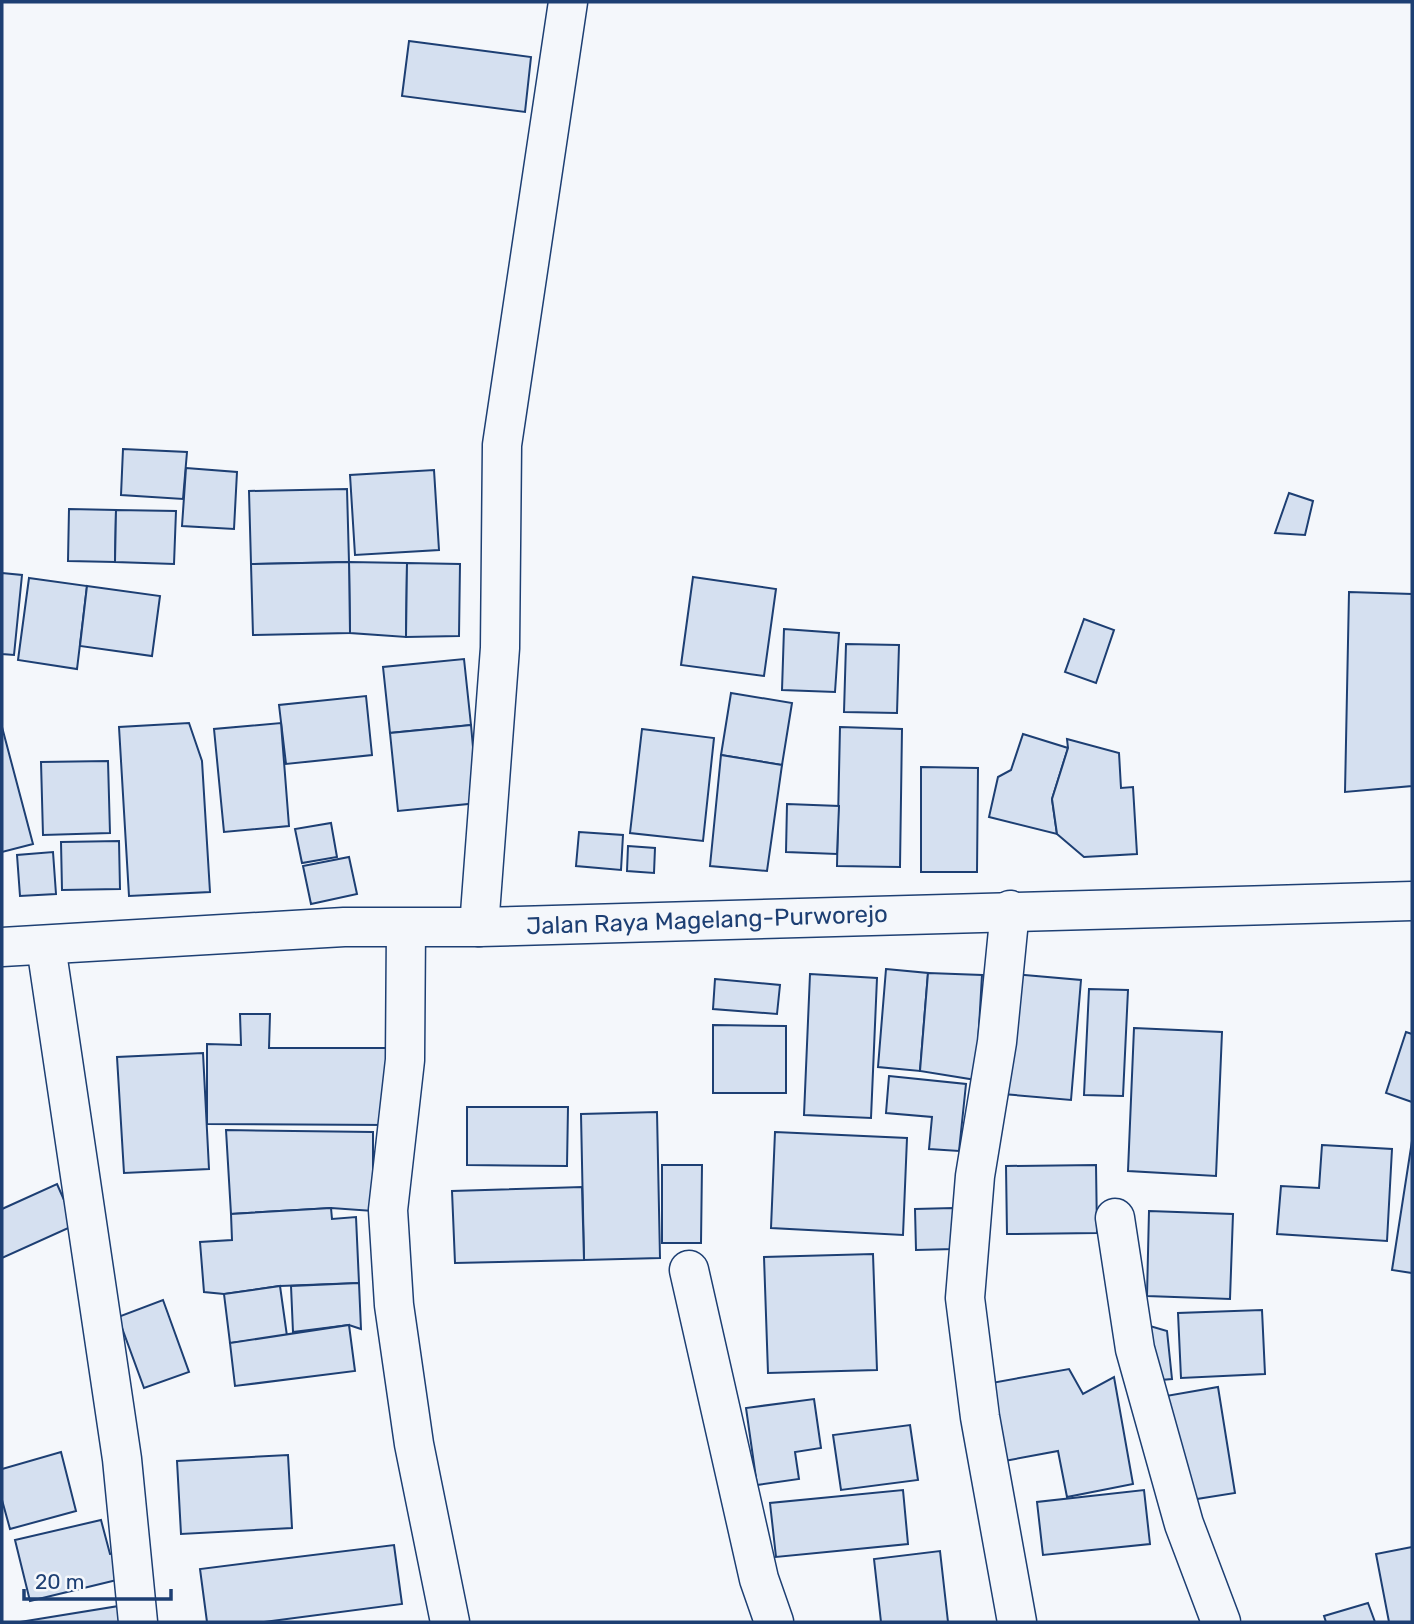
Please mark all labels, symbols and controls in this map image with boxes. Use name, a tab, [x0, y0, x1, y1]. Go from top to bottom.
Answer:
street label: Jalan Raya Magelang-Purworejo	[526, 900, 888, 940]
scale bar	[24, 1558, 172, 1602]
text: 20 m	[35, 1569, 84, 1594]

